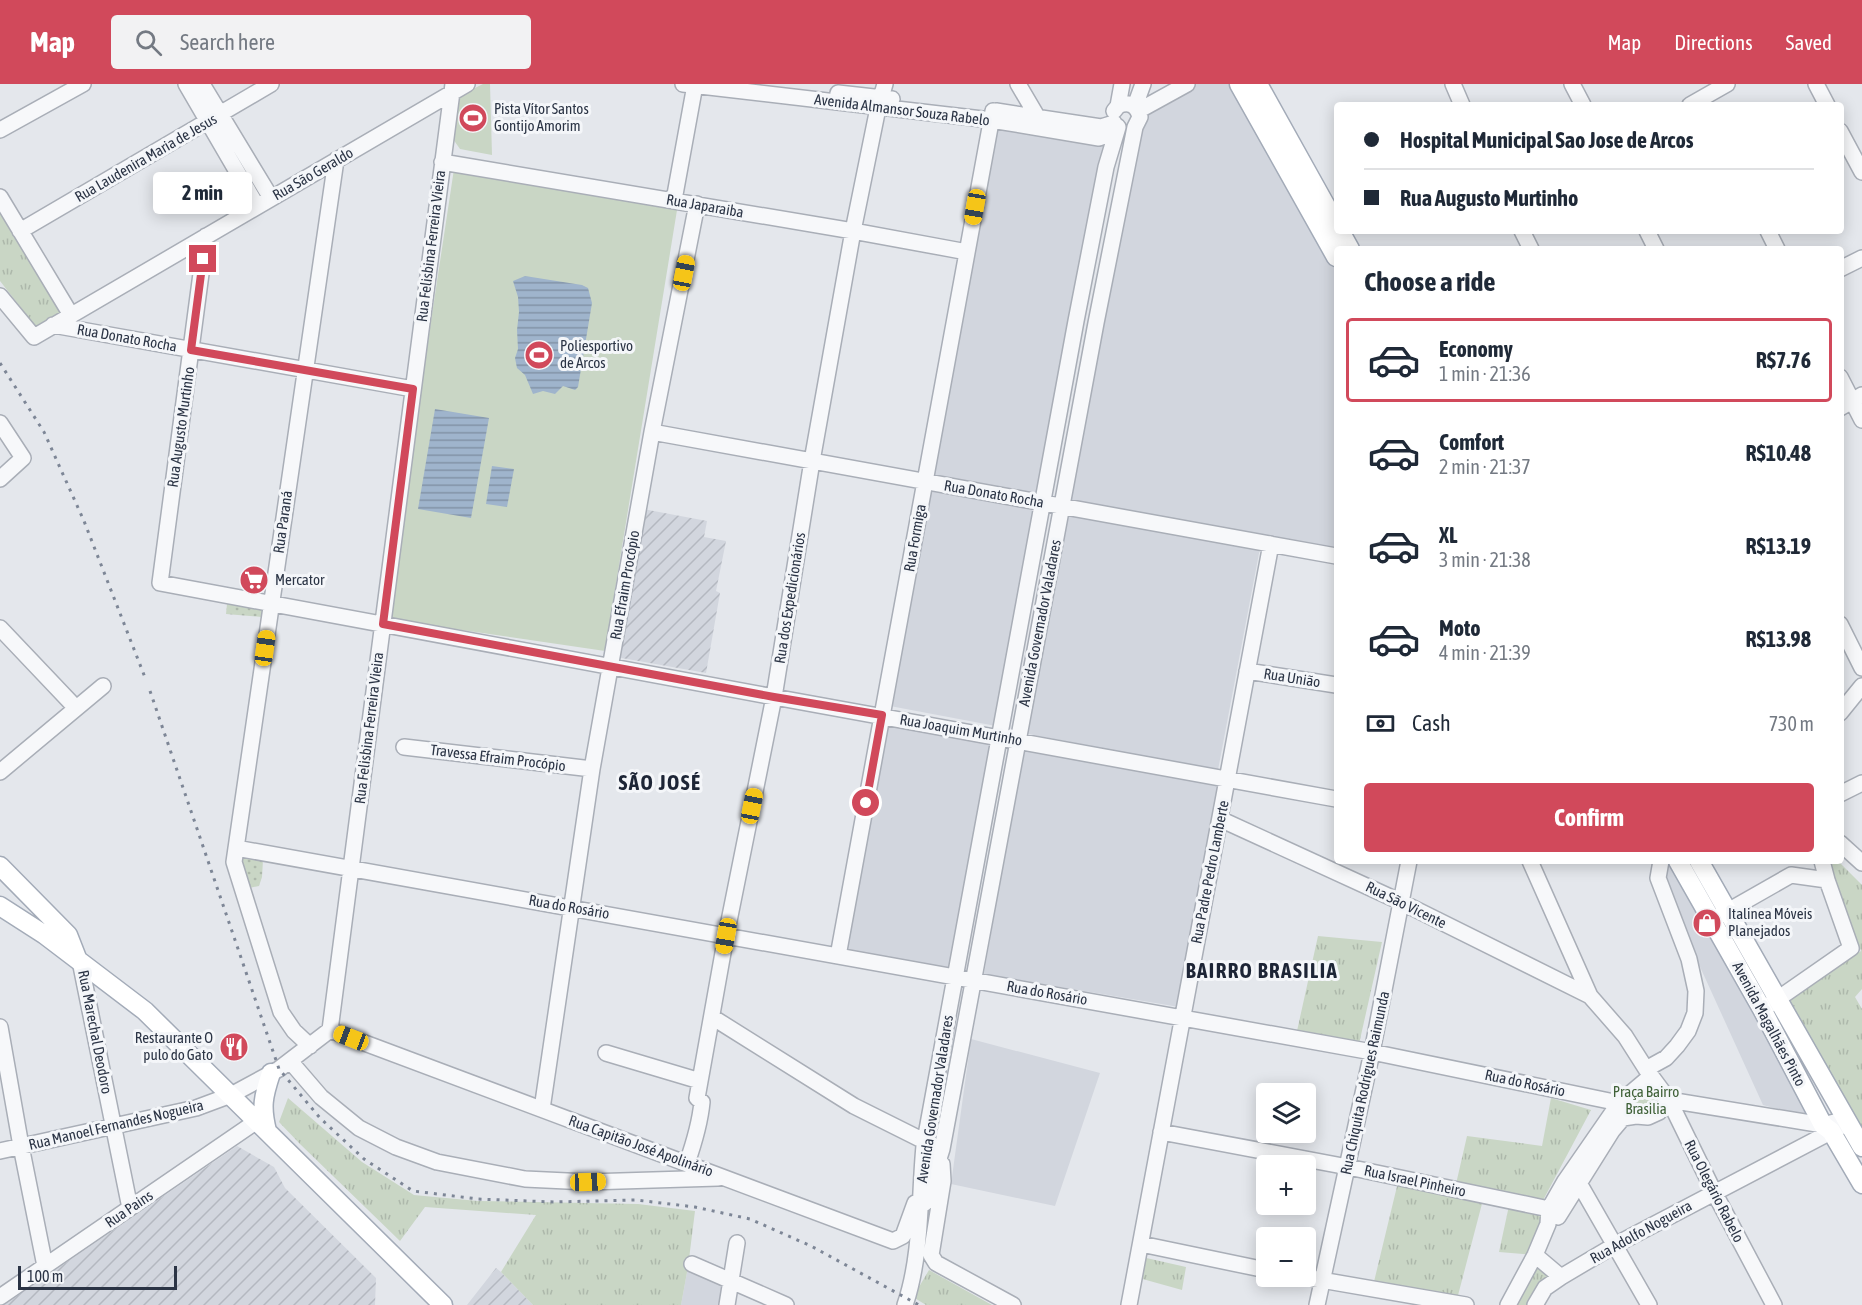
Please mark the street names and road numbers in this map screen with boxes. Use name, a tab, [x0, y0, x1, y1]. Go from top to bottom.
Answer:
street label: Avenida Almansor Souza Rabelo	[813, 90, 991, 129]
street label: Rua Laudenira Maria de Jesus	[72, 110, 220, 205]
street label: Rua São Geraldo	[270, 144, 356, 203]
street label: Rua Felisbina Ferreira Vieira	[413, 169, 448, 323]
street label: Rua Japaraiba	[665, 190, 745, 221]
street label: Rua Donato Rocha	[76, 320, 178, 355]
street label: Rua Augusto Murtinho	[164, 366, 197, 488]
street label: Rua Donato Rocha	[943, 476, 1045, 511]
street label: Rua Paraná	[270, 489, 295, 554]
street label: Rua Formiga	[900, 503, 929, 573]
street label: Rua Efraim Procópio	[607, 529, 642, 641]
street label: Rua dos Expedicionários	[771, 531, 808, 665]
street label: Avenida Governador Valadares	[1015, 538, 1064, 708]
street label: Rua Felisbina Ferreira Vieira	[351, 651, 386, 805]
street label: Rua União	[1262, 665, 1322, 690]
street label: Rua Joaquim Murtinho	[898, 710, 1024, 749]
street label: Travessa Efraim Procópio	[429, 741, 567, 774]
street label: Rua Padre Pedro Lamberte	[1187, 799, 1232, 945]
street label: Rua São Vicente	[1363, 878, 1449, 931]
street label: Rua do Rosário	[527, 891, 611, 922]
street label: Avenida Magalhães Pinto	[1729, 959, 1809, 1089]
street label: Rua Marechal Deodoro	[75, 969, 116, 1095]
street label: Rua do Rosário	[1005, 977, 1089, 1008]
street label: Rua Chiquita Rodrigues Raimunda	[1337, 990, 1392, 1176]
street label: Avenida Governador Valadares	[913, 1014, 956, 1184]
street label: Rua do Rosário	[1483, 1066, 1567, 1099]
street label: Rua Manoel Fernandes Nogueira	[27, 1096, 205, 1153]
street label: Rua Capitão José Apolinário	[567, 1111, 716, 1180]
street label: Rua Olegário Rabelo	[1681, 1137, 1748, 1245]
street label: Rua Israel Pinheiro	[1363, 1161, 1468, 1200]
street label: Rua Pains	[102, 1186, 156, 1231]
street label: Rua Adolfo Nogueira	[1587, 1197, 1695, 1267]

